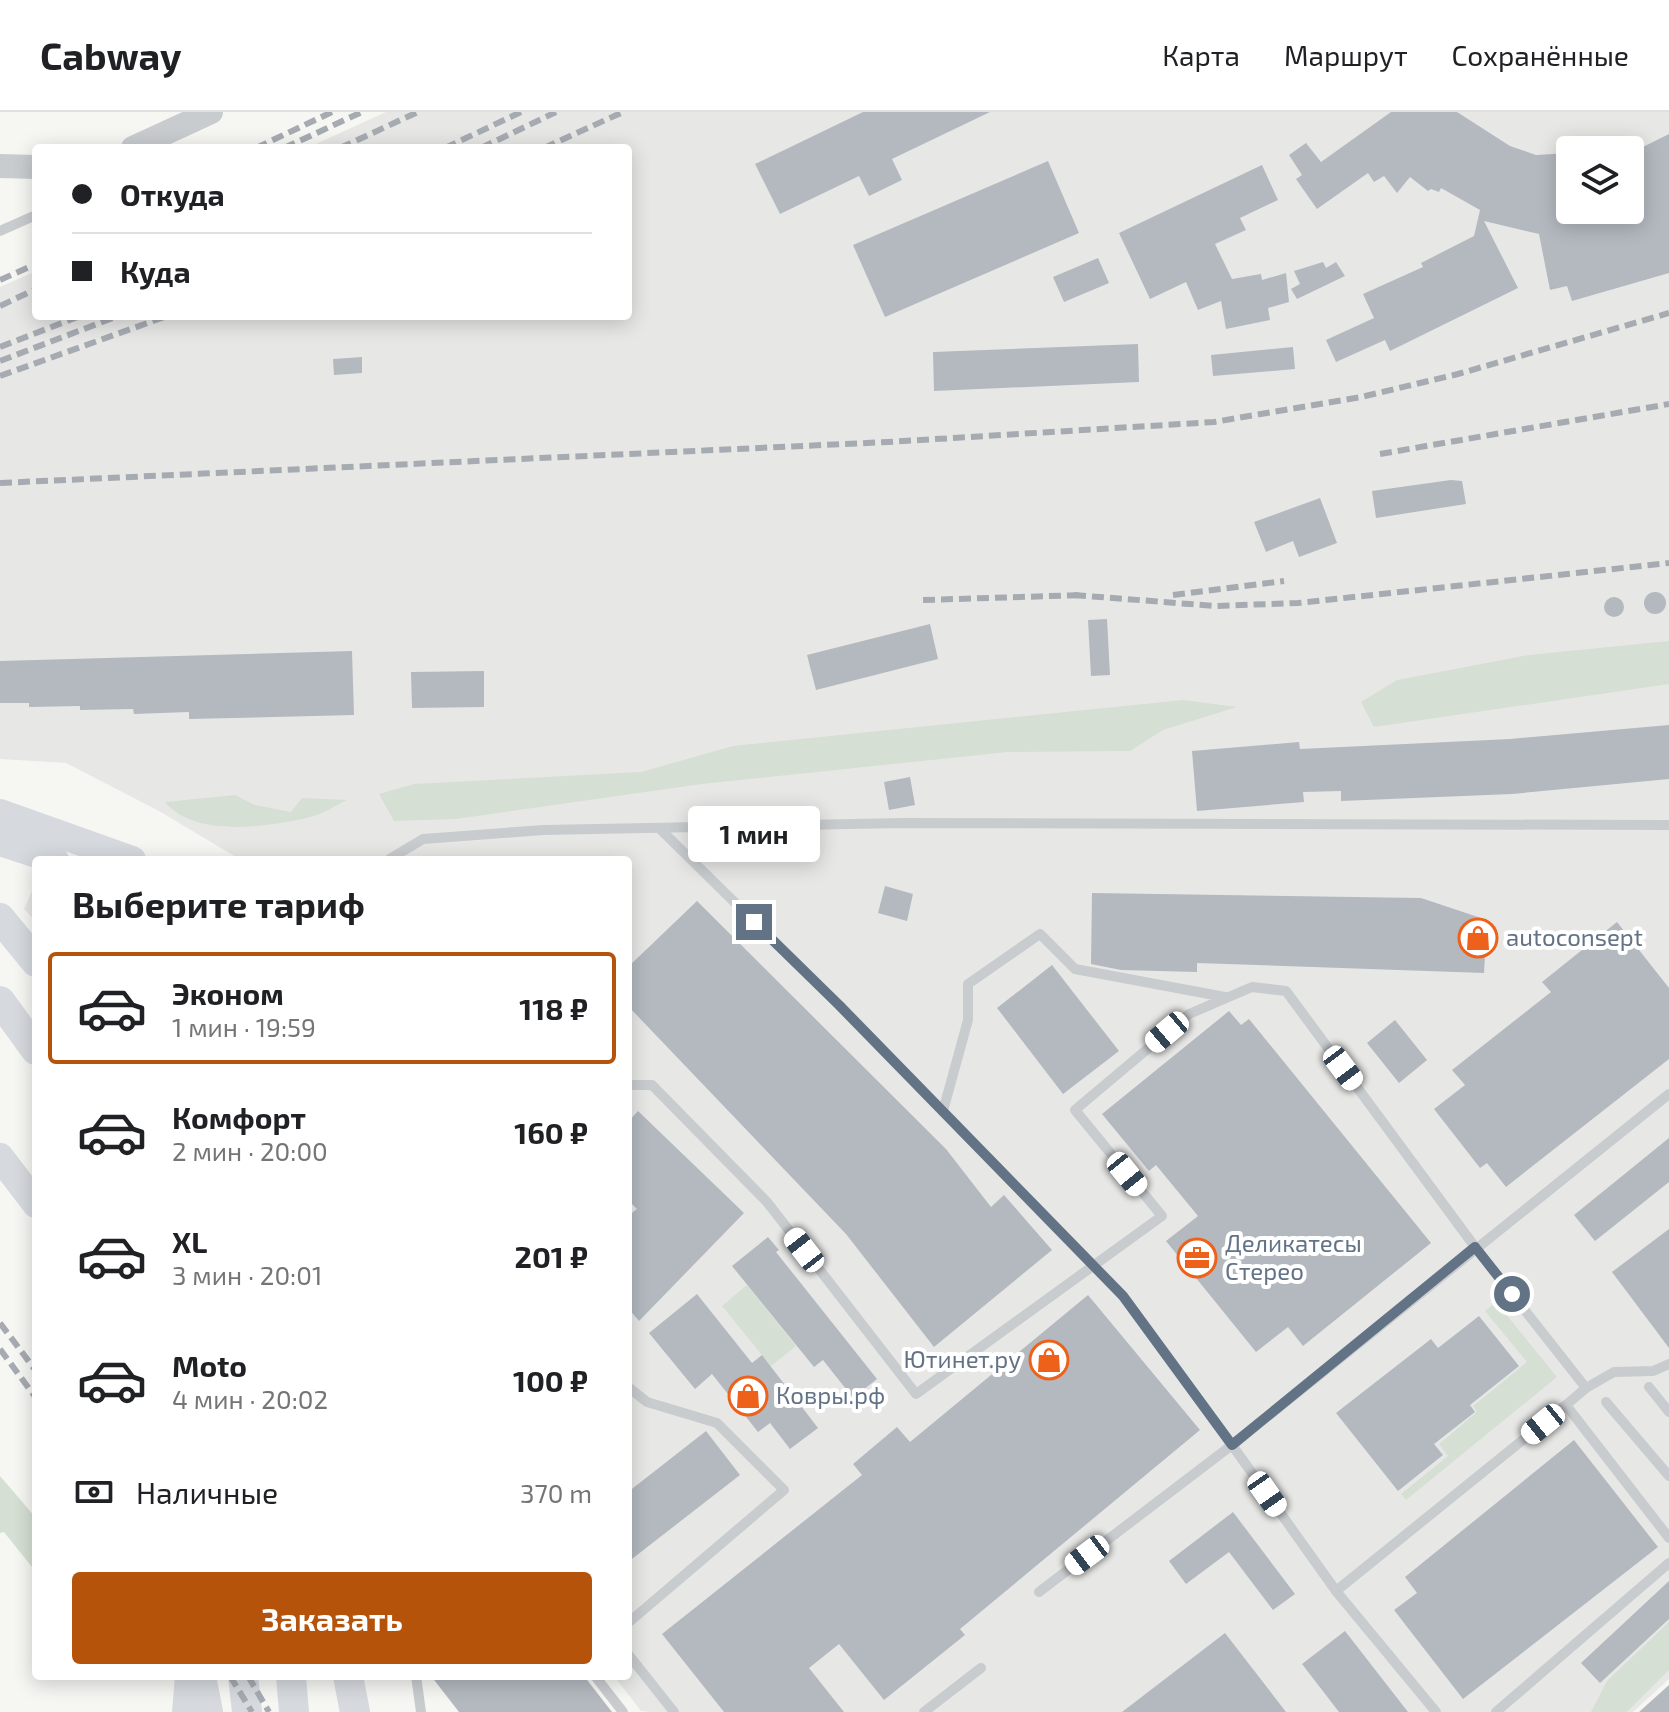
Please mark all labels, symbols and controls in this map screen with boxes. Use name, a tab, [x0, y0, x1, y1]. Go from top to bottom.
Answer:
text: Cabway	[40, 32, 182, 78]
text: Карта	[1162, 38, 1240, 72]
text: Маршрут	[1284, 38, 1408, 72]
text: Сохранённые	[1452, 38, 1629, 72]
map controls	[1556, 136, 1644, 224]
button: layers	[1556, 136, 1644, 224]
text: Откуда	[120, 176, 225, 212]
text: Куда	[120, 253, 191, 289]
callout: 1 мин	[688, 806, 820, 862]
text: 1 мин	[720, 818, 788, 849]
text: Выберите тариф	[72, 882, 365, 925]
route end	[736, 904, 772, 940]
shop icon: autoconsept	[1457, 917, 1499, 959]
place label: autoconsept	[1506, 922, 1643, 951]
icon: car	[76, 972, 148, 1044]
text: Эконом	[172, 975, 284, 1011]
text: 118 ₽	[519, 990, 588, 1026]
car	[1141, 1007, 1193, 1057]
text: 1 мин · 19:59	[172, 1011, 316, 1042]
car	[1319, 1042, 1367, 1094]
icon: car	[76, 1096, 148, 1168]
text: Комфорт	[172, 1099, 306, 1135]
text: 160 ₽	[514, 1114, 588, 1150]
text: 2 мин · 20:00	[172, 1135, 328, 1166]
car	[1103, 1148, 1151, 1200]
icon: car	[76, 1220, 148, 1292]
text: XL	[172, 1223, 207, 1259]
car	[780, 1224, 828, 1276]
place label: Деликатесы Стерео	[1225, 1228, 1362, 1285]
office icon: Деликатесы Стерео	[1176, 1237, 1218, 1279]
text: 201 ₽	[514, 1238, 588, 1274]
text: 3 мин · 20:01	[172, 1259, 322, 1290]
route start	[1494, 1276, 1530, 1312]
shop icon: Ютинет.ру	[1028, 1339, 1070, 1381]
icon: car	[76, 1344, 148, 1416]
place label: Ютинет.ру	[904, 1344, 1021, 1374]
text: Moto	[172, 1347, 247, 1383]
text: 100 ₽	[513, 1362, 588, 1398]
shop icon: Ковры.рф	[727, 1375, 769, 1417]
place label: Ковры.рф	[776, 1380, 885, 1409]
text: 4 мин · 20:02	[172, 1383, 328, 1414]
car	[1517, 1400, 1569, 1448]
car	[1243, 1467, 1291, 1521]
icon: cash	[72, 1470, 116, 1514]
text: Наличные	[136, 1474, 278, 1510]
text: 370 m	[520, 1477, 592, 1508]
car	[1061, 1531, 1113, 1579]
button: Заказать	[72, 1572, 592, 1664]

